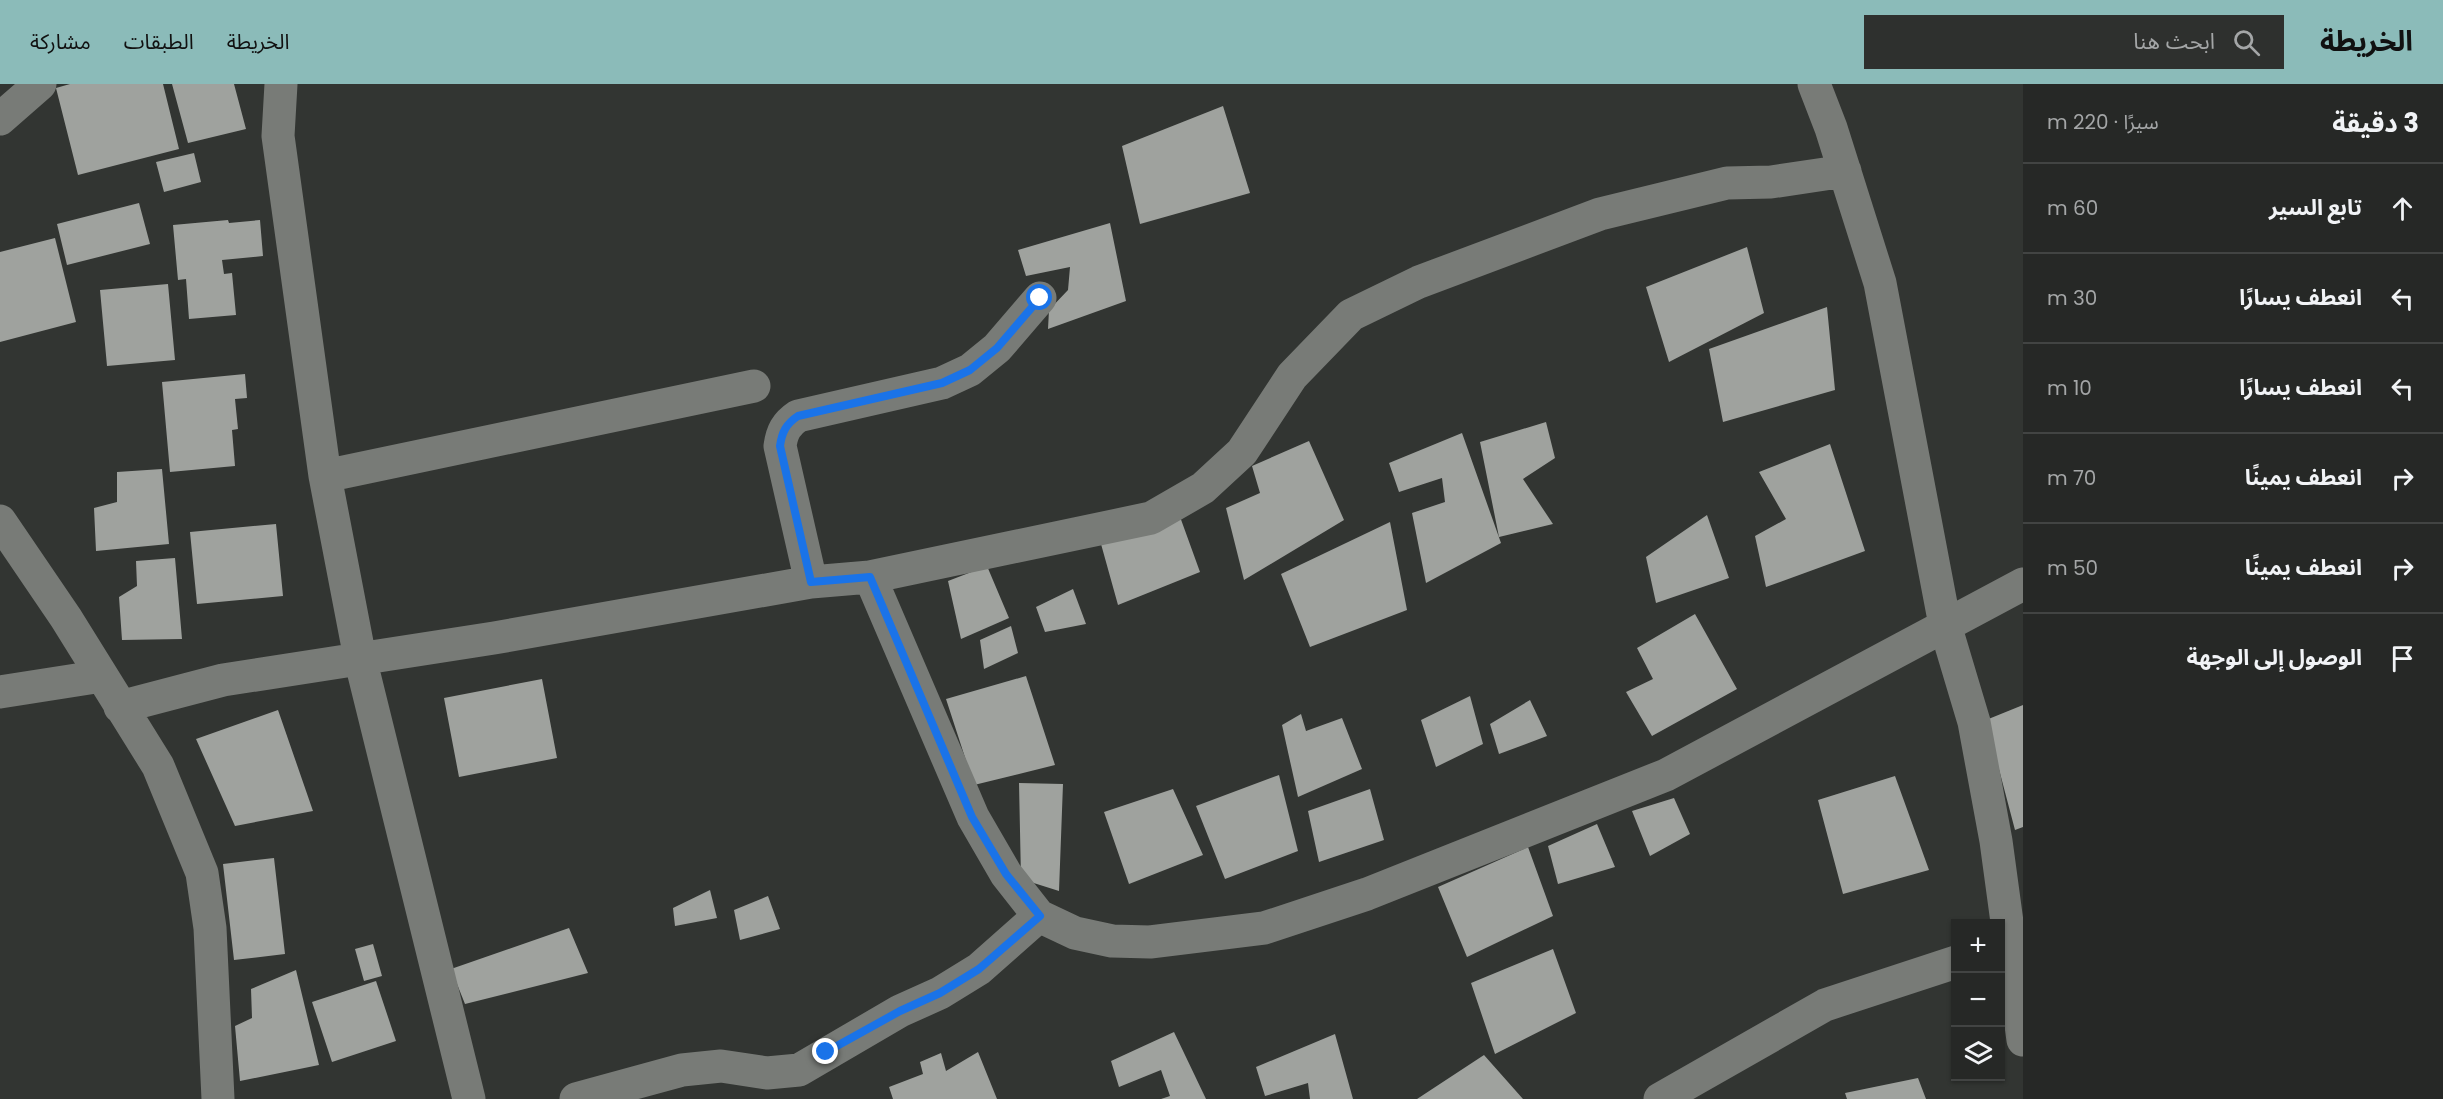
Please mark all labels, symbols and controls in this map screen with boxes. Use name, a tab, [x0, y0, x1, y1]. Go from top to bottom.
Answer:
search box	[1864, 15, 2284, 69]
text: الخريطة	[2320, 22, 2413, 61]
text: ابحث هنا	[2133, 26, 2215, 57]
icon: search	[2230, 26, 2263, 59]
text: مشاركة	[30, 27, 91, 56]
text: الطبقات	[124, 27, 194, 56]
text: الخريطة	[227, 27, 290, 56]
text: 3 دقيقة	[2332, 105, 2419, 141]
text: سيرًا · 220 m	[2047, 108, 2159, 136]
text: تابع السير	[2269, 192, 2362, 223]
icon: ahead	[2386, 192, 2419, 225]
text: 60 m	[2047, 194, 2098, 222]
text: انعطف يسارًا	[2239, 282, 2362, 313]
icon: left	[2386, 282, 2419, 315]
route start	[1026, 284, 1052, 310]
text: 30 m	[2047, 284, 2097, 312]
text: انعطف يسارًا	[2239, 372, 2362, 403]
icon: left	[2386, 372, 2419, 405]
text: 10 m	[2047, 374, 2092, 402]
text: انعطف يمينًا	[2245, 462, 2362, 493]
icon: right	[2386, 462, 2419, 495]
text: 70 m	[2047, 464, 2096, 492]
text: انعطف يمينًا	[2245, 552, 2362, 583]
icon: right	[2386, 552, 2419, 585]
text: 50 m	[2047, 554, 2098, 582]
text: الوصول إلى الوجهة	[2187, 642, 2362, 673]
icon: arrive	[2386, 642, 2419, 675]
map controls	[1951, 919, 2005, 1081]
button: +	[1951, 919, 2005, 973]
button: −	[1951, 973, 2005, 1027]
button: layers	[1951, 1027, 2005, 1081]
route end	[812, 1038, 838, 1064]

